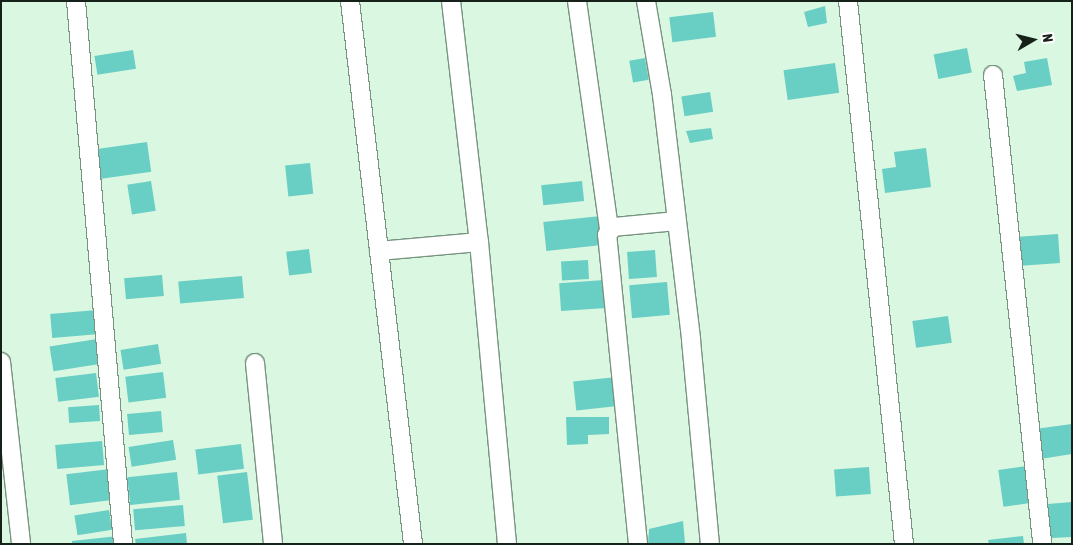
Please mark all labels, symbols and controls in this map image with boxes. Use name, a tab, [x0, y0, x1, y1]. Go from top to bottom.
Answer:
north arrow	[1008, 15, 1058, 65]
text: N	[1039, 33, 1056, 43]

